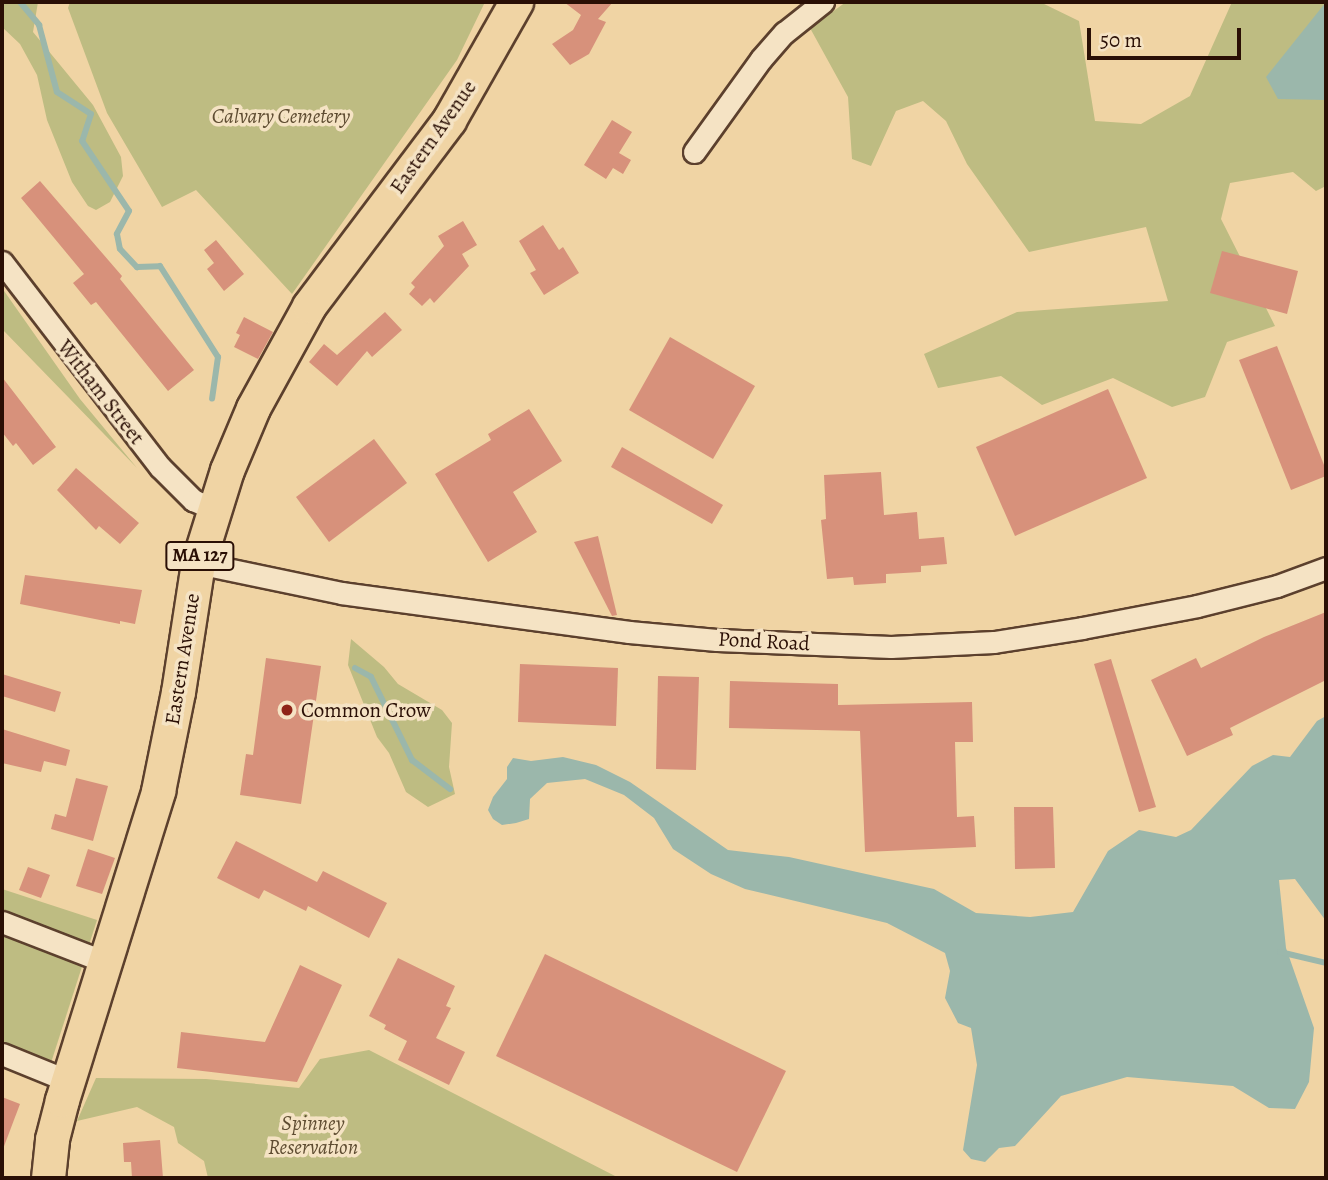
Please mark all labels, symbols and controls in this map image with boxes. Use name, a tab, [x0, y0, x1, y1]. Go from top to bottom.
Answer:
scale bar	[1090, 14, 1244, 58]
text: 50 m	[1100, 26, 1142, 54]
street label: Eastern Avenue	[385, 75, 481, 199]
park label: Calvary Cemetery	[212, 103, 350, 129]
street label: Witham Street	[52, 335, 150, 449]
road number: MA 127	[165, 540, 235, 572]
street label: Eastern Avenue	[159, 591, 205, 727]
street label: Pond Road	[718, 626, 810, 656]
place label: Common Crow	[301, 697, 431, 723]
marker: Common Crow	[279, 702, 295, 718]
park label: Spinney Reservation	[268, 1110, 358, 1160]

